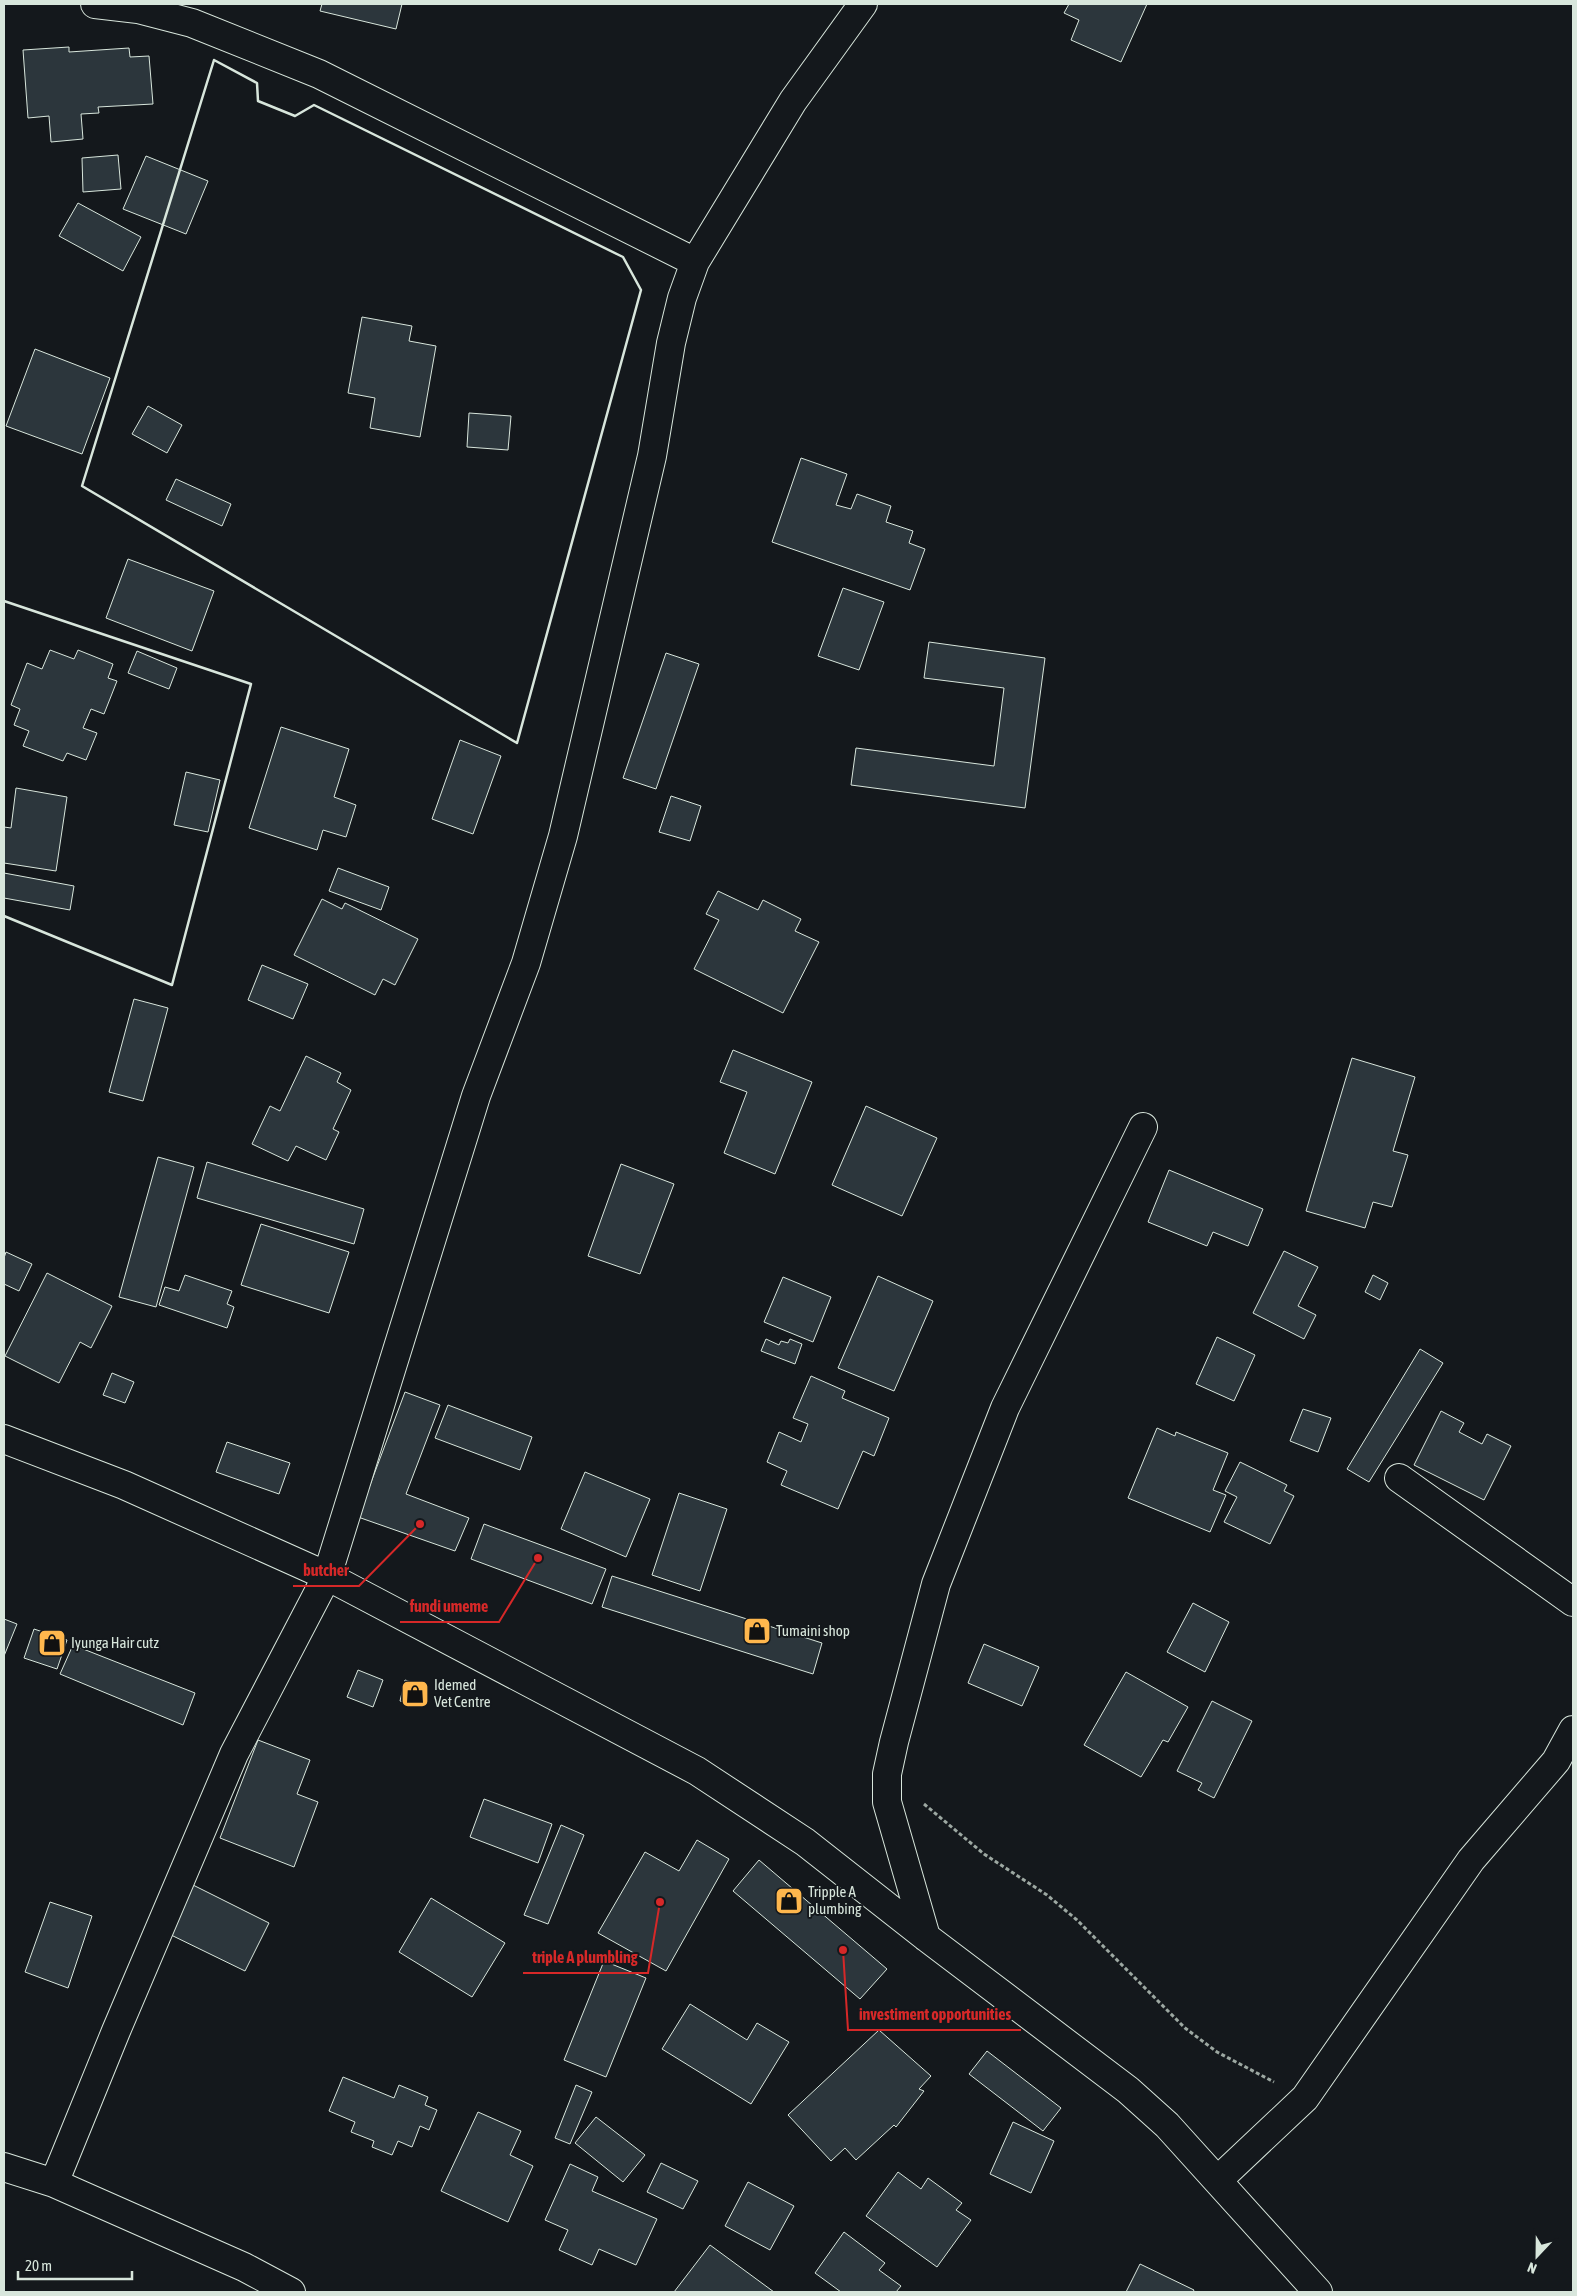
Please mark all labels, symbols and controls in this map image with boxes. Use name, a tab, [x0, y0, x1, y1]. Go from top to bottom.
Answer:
callout: butcher	[293, 1555, 359, 1586]
text: butcher	[303, 1561, 349, 1579]
callout: fundi umeme	[400, 1591, 499, 1622]
text: fundi umeme	[409, 1597, 488, 1615]
shop icon: Tumaini shop	[742, 1616, 772, 1646]
place label: Tumaini shop	[776, 1622, 850, 1639]
shop icon: Iyunga Hair cutz	[37, 1628, 67, 1658]
place label: Iyunga Hair cutz	[71, 1634, 159, 1651]
place label: Idemed Vet Centre	[434, 1676, 491, 1710]
shop icon: Idemed Vet Centre	[400, 1679, 430, 1709]
place label: Tripple A plumbing	[808, 1883, 862, 1917]
shop icon: Tripple A plumbing	[774, 1886, 804, 1916]
callout: triple A plumbling	[523, 1942, 648, 1973]
text: triple A plumbling	[531, 1948, 638, 1966]
callout: investiment opportunities	[848, 1999, 1021, 2030]
text: investiment opportunities	[859, 2005, 1011, 2023]
north arrow	[1512, 2231, 1562, 2281]
scale bar	[18, 2248, 131, 2280]
text: 20 m	[25, 2257, 52, 2274]
text: N	[1525, 2259, 1539, 2277]

